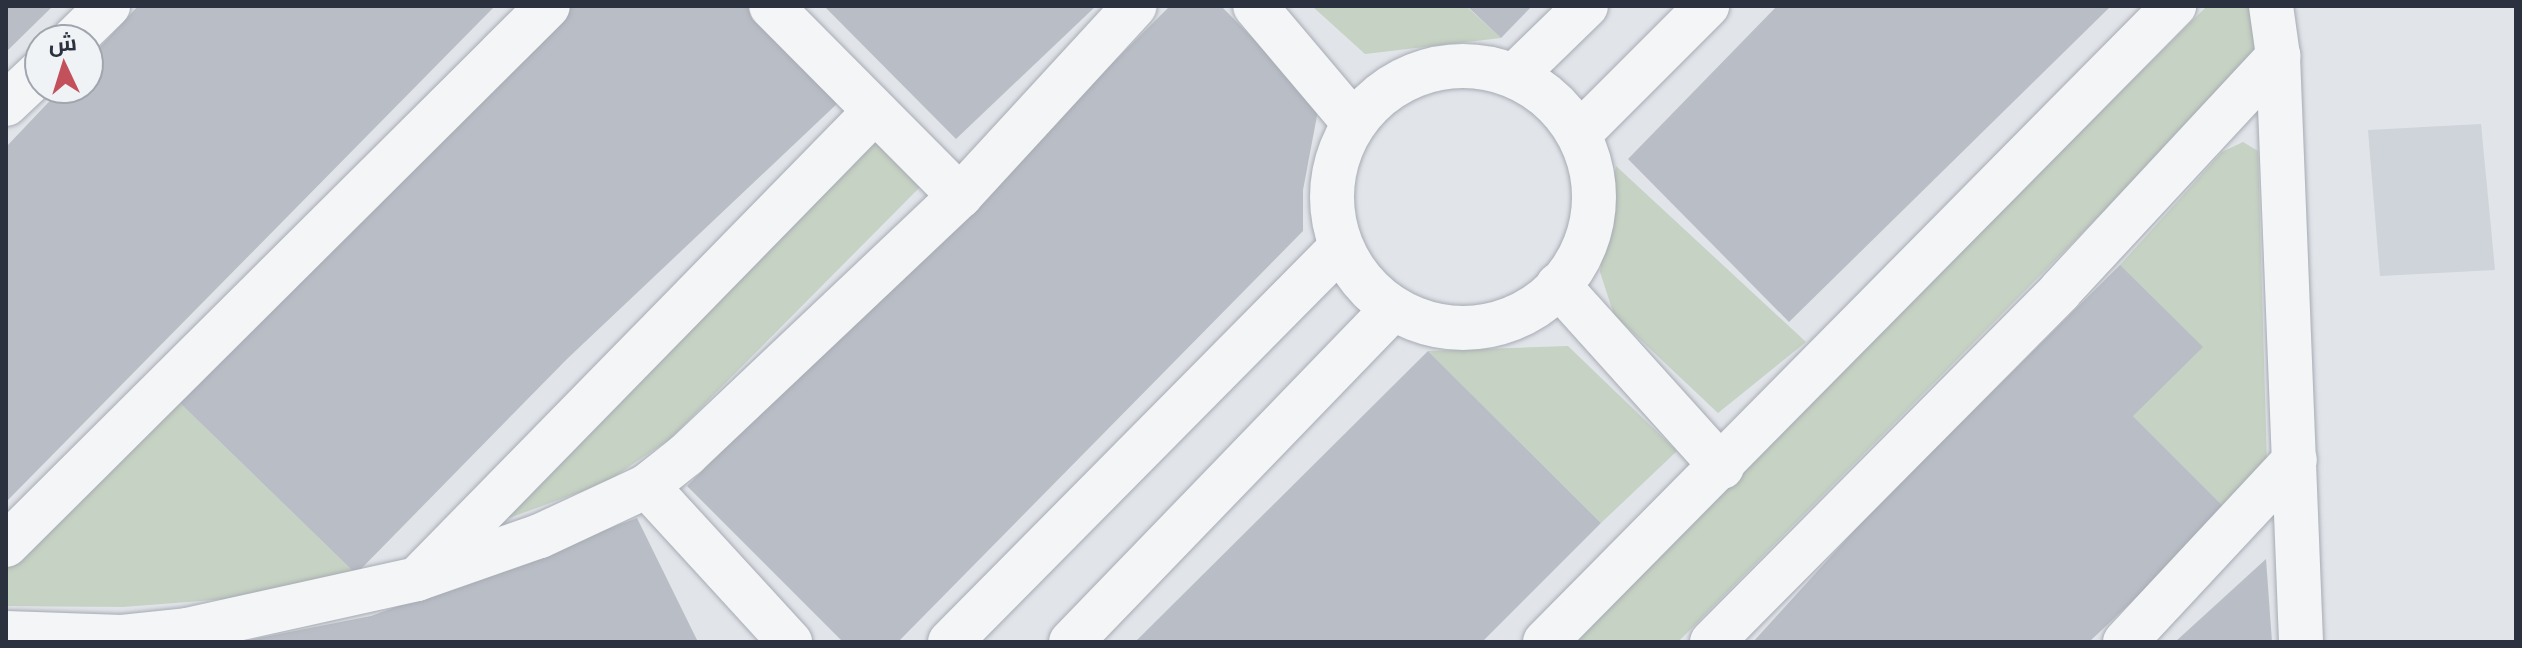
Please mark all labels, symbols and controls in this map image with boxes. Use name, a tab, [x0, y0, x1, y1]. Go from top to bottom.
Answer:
north arrow	[24, 24, 104, 104]
text: ش	[47, 26, 78, 58]

